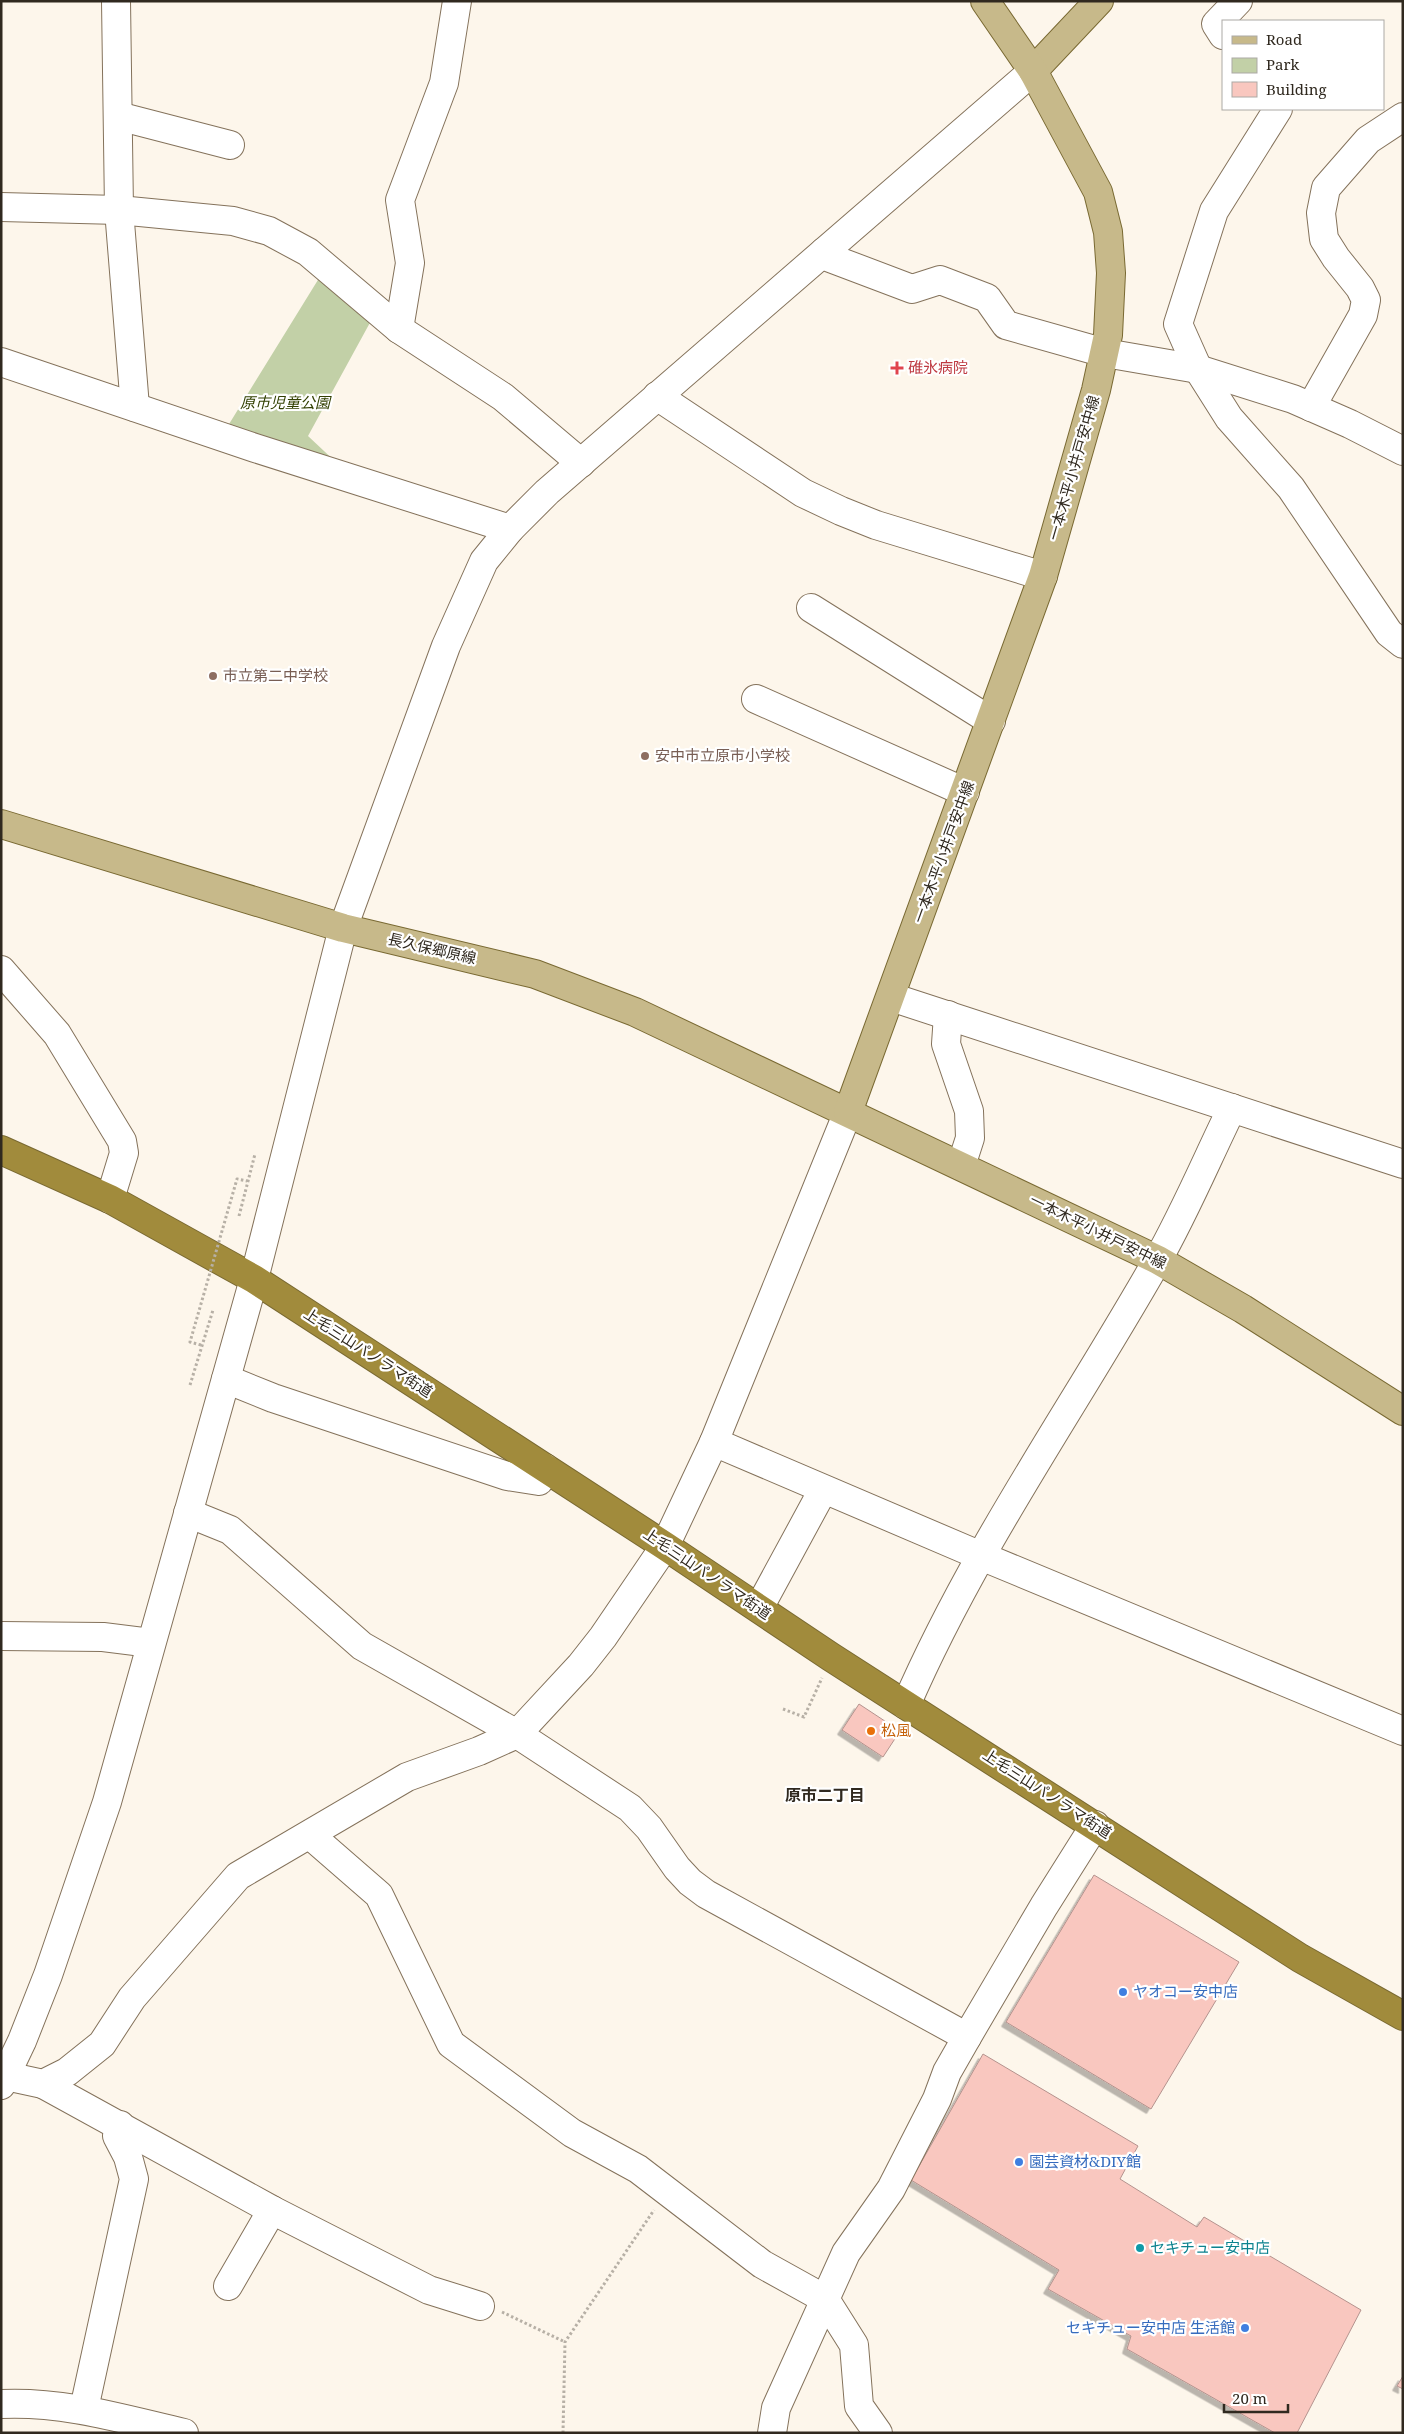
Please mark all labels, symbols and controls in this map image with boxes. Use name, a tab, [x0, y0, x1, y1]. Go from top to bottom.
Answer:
legend	[1222, 20, 1384, 110]
text: Road	[1266, 29, 1302, 49]
text: Park	[1266, 54, 1300, 74]
text: Building	[1266, 79, 1327, 99]
place label: 碓氷病院	[908, 357, 968, 377]
marker: 碓氷病院	[890, 361, 904, 375]
park label: 原市児童公園	[240, 392, 332, 412]
street label: 一本木平小井戸安中線	[1043, 393, 1103, 543]
place label: 市立第二中学校	[223, 665, 328, 685]
marker: 市立第二中学校	[207, 670, 219, 682]
place label: 安中市立原市小学校	[655, 745, 790, 765]
marker: 安中市立原市小学校	[639, 750, 651, 762]
street label: 一本木平小井戸安中線	[908, 778, 978, 926]
street label: 長久保郷原線	[386, 928, 478, 968]
street label: 一本木平小井戸安中線	[1027, 1189, 1170, 1273]
street label: 上毛三山パノラマ街道	[300, 1303, 437, 1401]
street label: 上毛三山パノラマ街道	[640, 1523, 775, 1623]
place label: 松風	[881, 1720, 911, 1740]
marker: 松風	[865, 1725, 877, 1737]
street label: 上毛三山パノラマ街道	[979, 1744, 1116, 1842]
district label: 原市二丁目	[785, 1784, 865, 1806]
place label: ヤオコー安中店	[1133, 1981, 1238, 2001]
marker: ヤオコー安中店	[1117, 1986, 1129, 1998]
place label: 園芸資材&DIY館	[1029, 2151, 1141, 2171]
marker: 園芸資材&DIY館	[1013, 2156, 1025, 2168]
place label: セキチュー安中店	[1150, 2237, 1270, 2257]
marker: セキチュー安中店	[1134, 2242, 1146, 2254]
place label: セキチュー安中店 生活館	[1066, 2317, 1235, 2337]
marker: セキチュー安中店 生活館	[1239, 2322, 1251, 2334]
scale bar	[1224, 2382, 1288, 2414]
text: 20 m	[1232, 2388, 1267, 2408]

